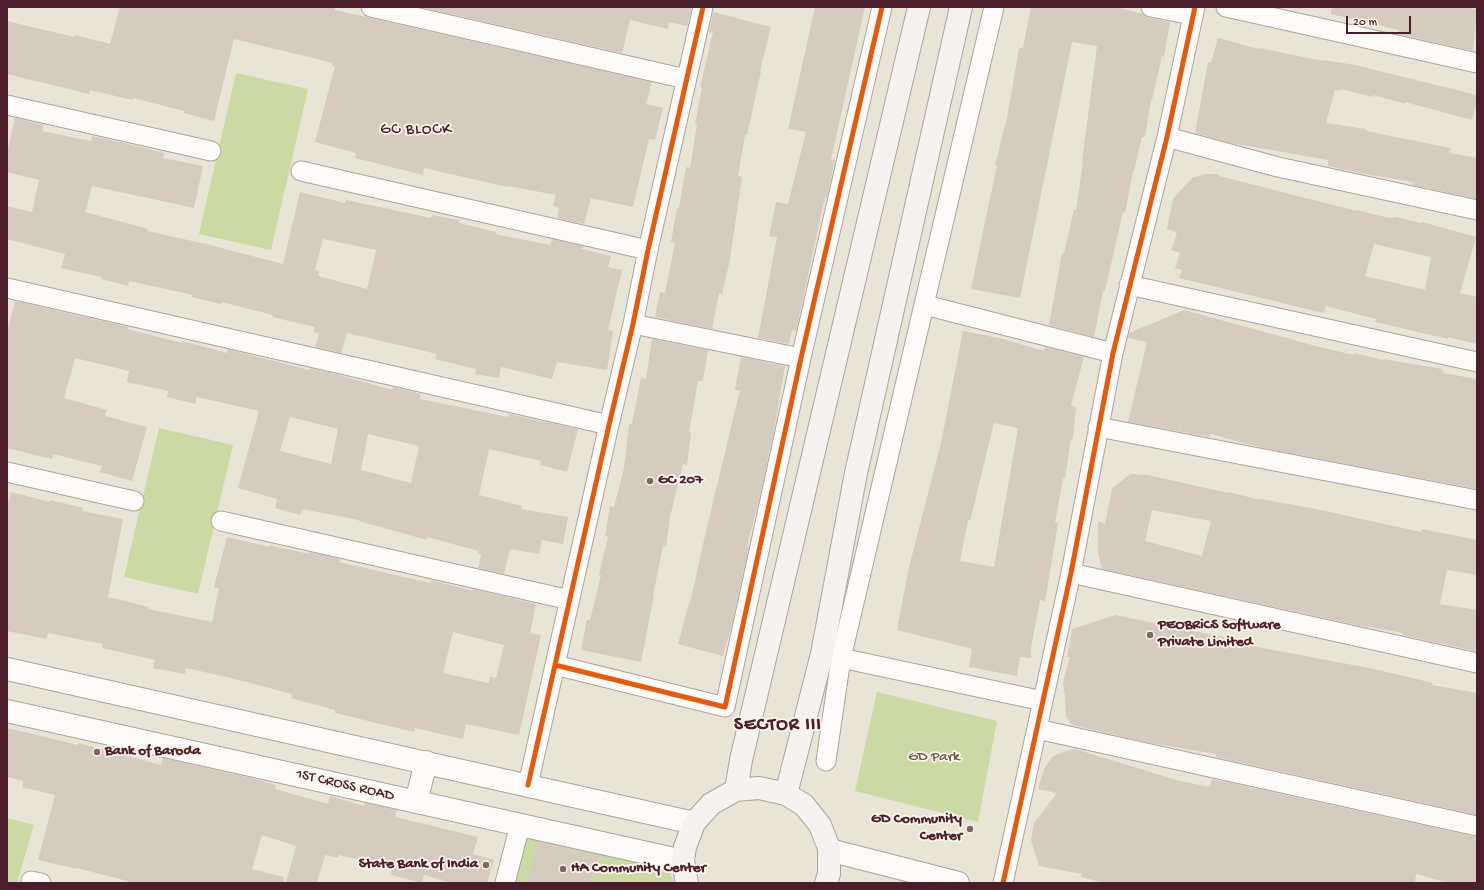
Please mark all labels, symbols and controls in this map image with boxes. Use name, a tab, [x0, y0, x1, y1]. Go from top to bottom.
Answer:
scale bar	[1348, 8, 1413, 34]
text: 20 m	[1353, 16, 1377, 30]
district label: GC BLOCK	[380, 121, 452, 141]
place label: GC 207	[658, 472, 703, 490]
marker: GC 207	[645, 476, 655, 486]
place label: PEOBRiCS Software Private Limited	[1158, 617, 1281, 652]
marker: PEOBRiCS Software Private Limited	[1145, 630, 1155, 640]
district label: SECTOR III	[734, 715, 822, 737]
place label: Bank of Baroda	[105, 743, 201, 761]
marker: Bank of Baroda	[92, 747, 102, 757]
park label: GD Park	[908, 749, 960, 767]
street label: 1ST CROSS ROAD	[294, 766, 396, 806]
place label: GD Community Center	[871, 811, 962, 846]
marker: GD Community Center	[965, 824, 975, 834]
place label: State Bank of India	[359, 856, 478, 874]
marker: State Bank of India	[481, 860, 491, 870]
place label: HA Community Center	[571, 860, 706, 878]
marker: HA Community Center	[558, 864, 568, 874]

